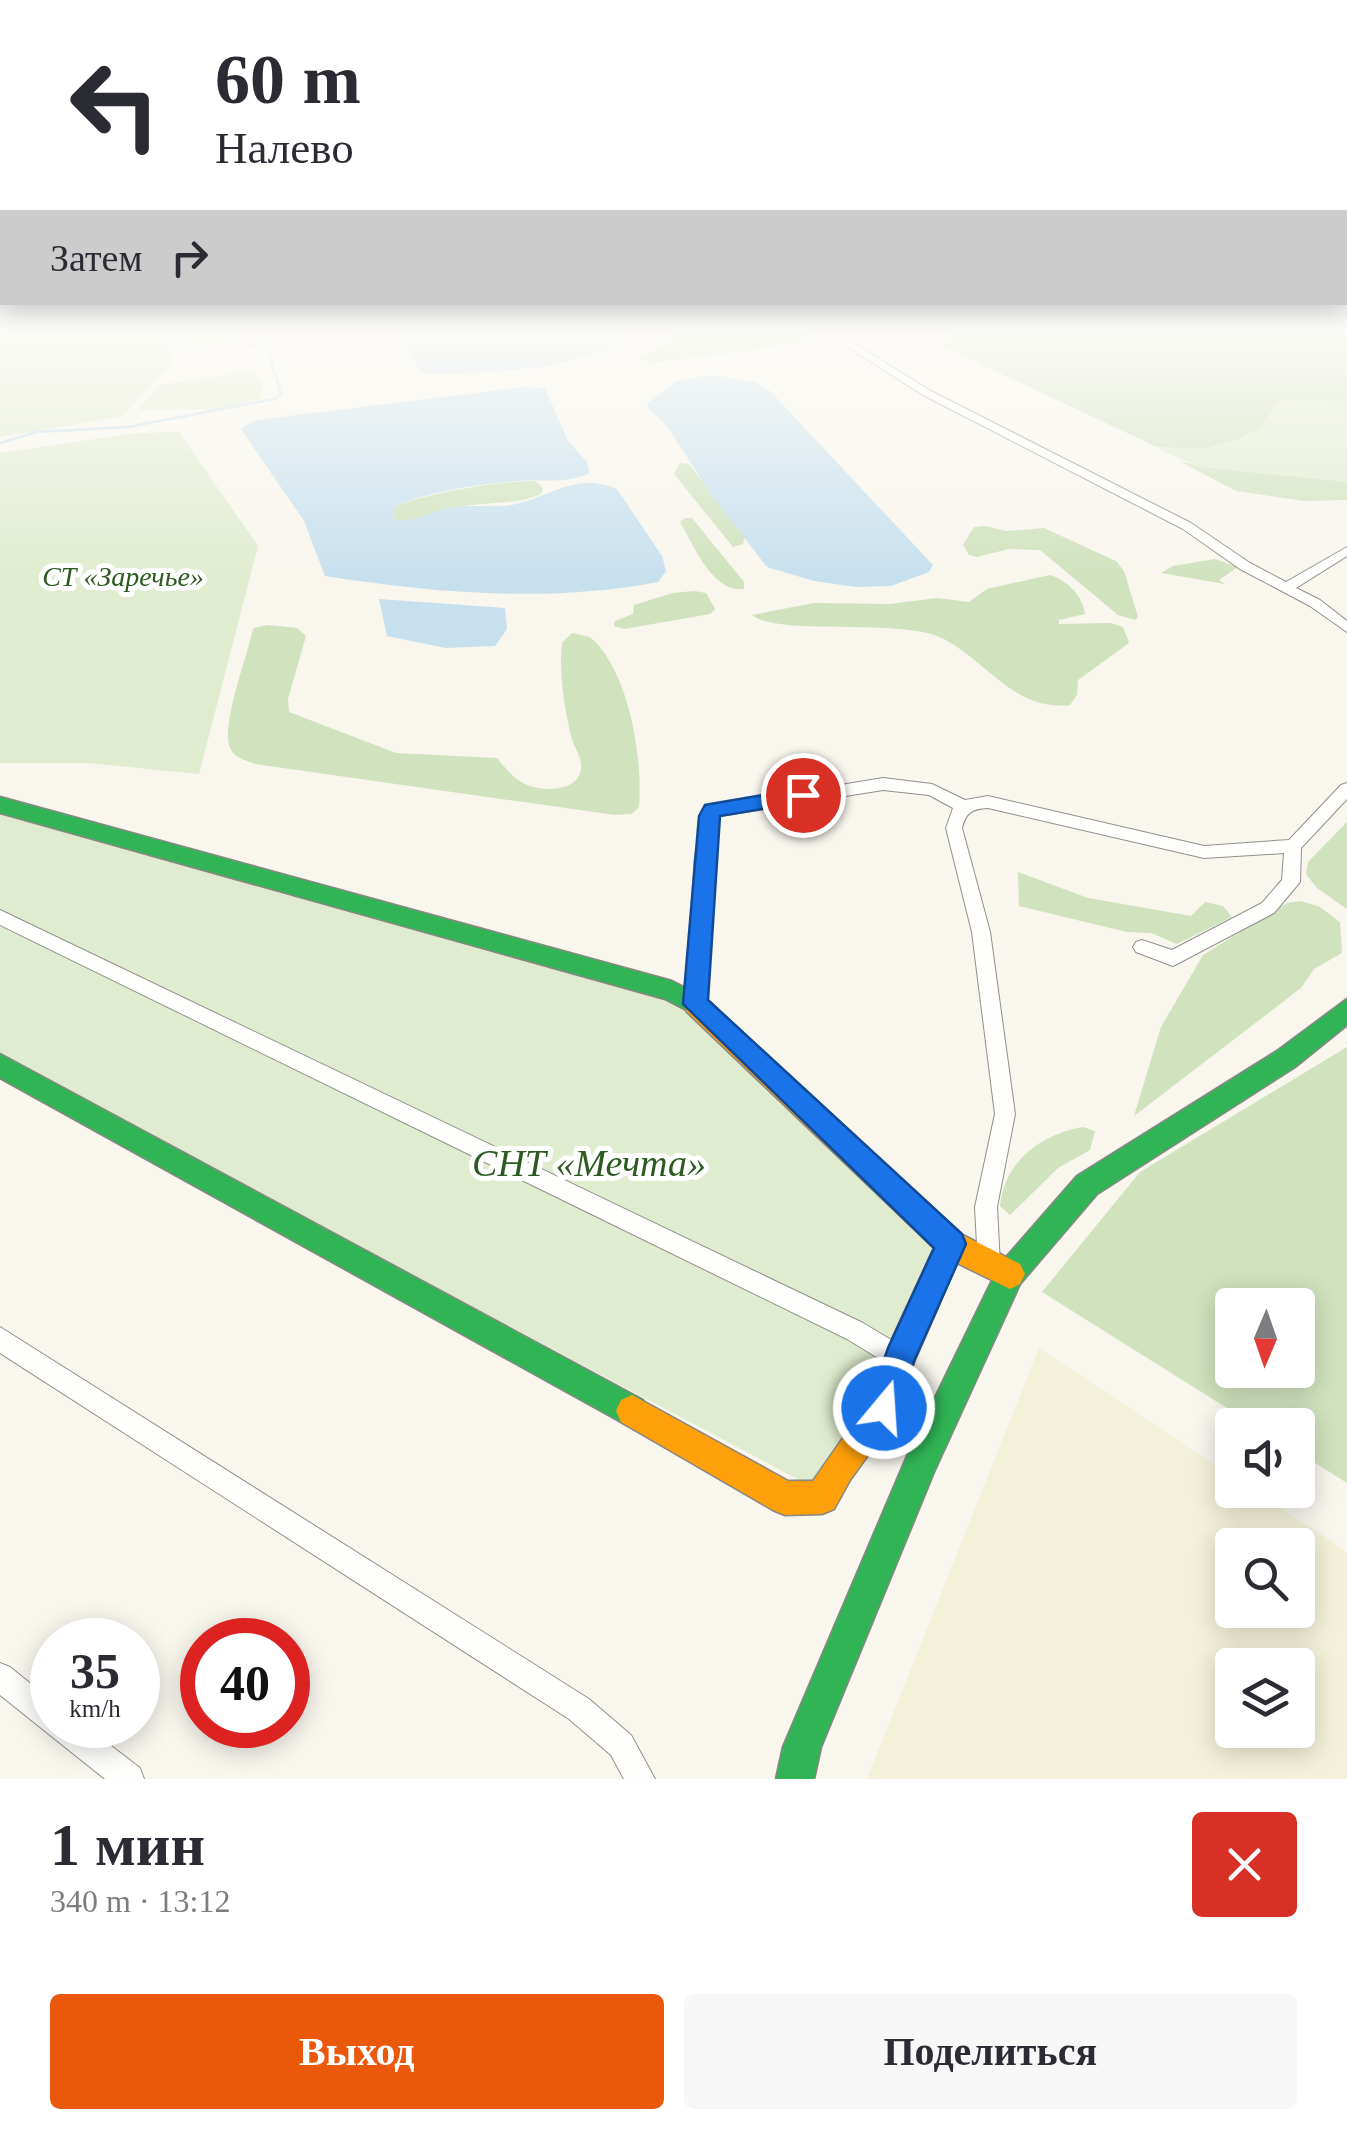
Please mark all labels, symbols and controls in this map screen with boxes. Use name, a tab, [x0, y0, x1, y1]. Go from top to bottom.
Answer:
icon: left	[50, 40, 180, 170]
text: 60 m	[215, 41, 361, 118]
text: Налево	[215, 123, 354, 173]
icon: right	[162, 230, 217, 285]
text: Затем	[50, 237, 142, 279]
park label: СТ «Заречье»	[42, 561, 204, 592]
pin	[761, 753, 846, 838]
icon: arrive	[776, 768, 831, 823]
park label: СНТ «Мечта»	[472, 1142, 706, 1184]
north arrow	[1215, 1288, 1315, 1388]
map controls	[1215, 1288, 1315, 1748]
position arrow	[832, 1356, 936, 1460]
button: sound	[1215, 1408, 1315, 1508]
button: search	[1215, 1528, 1315, 1628]
speed limit sign: 40	[180, 1618, 310, 1748]
text: 35	[70, 1643, 120, 1699]
button: layers	[1215, 1648, 1315, 1748]
text: km/h	[69, 1695, 121, 1722]
text: 1 мин	[50, 1812, 205, 1878]
button: close	[1192, 1812, 1297, 1917]
text: 340 m · 13:12	[50, 1883, 230, 1919]
button: Выход	[50, 1994, 664, 2109]
button: Поделиться	[684, 1994, 1297, 2109]

